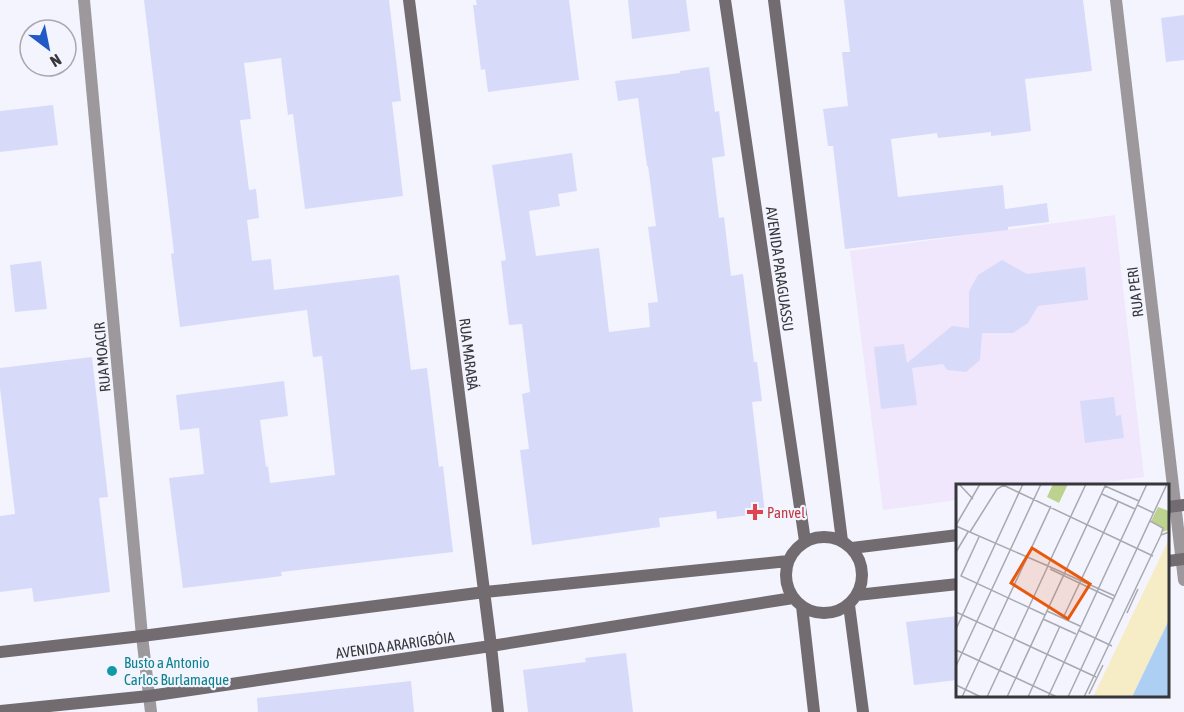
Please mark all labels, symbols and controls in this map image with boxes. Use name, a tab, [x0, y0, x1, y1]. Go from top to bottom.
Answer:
north arrow	[18, 18, 78, 78]
text: N	[47, 51, 65, 71]
street label: AVENIDA PARAGUASSU	[763, 206, 797, 332]
street label: RUA PERI	[1123, 266, 1147, 318]
street label: RUA MARABÁ	[456, 317, 482, 392]
street label: RUA MOACIR	[90, 321, 114, 393]
inset map	[956, 484, 1169, 697]
place label: Panvel	[767, 504, 805, 521]
marker: Panvel	[748, 505, 762, 519]
street label: AVENIDA ARARIGBÓIA	[335, 628, 456, 662]
place label: Busto a Antonio Carlos Burlamaque	[124, 654, 229, 688]
marker: Busto a Antonio Carlos Burlamaque	[105, 664, 119, 678]

